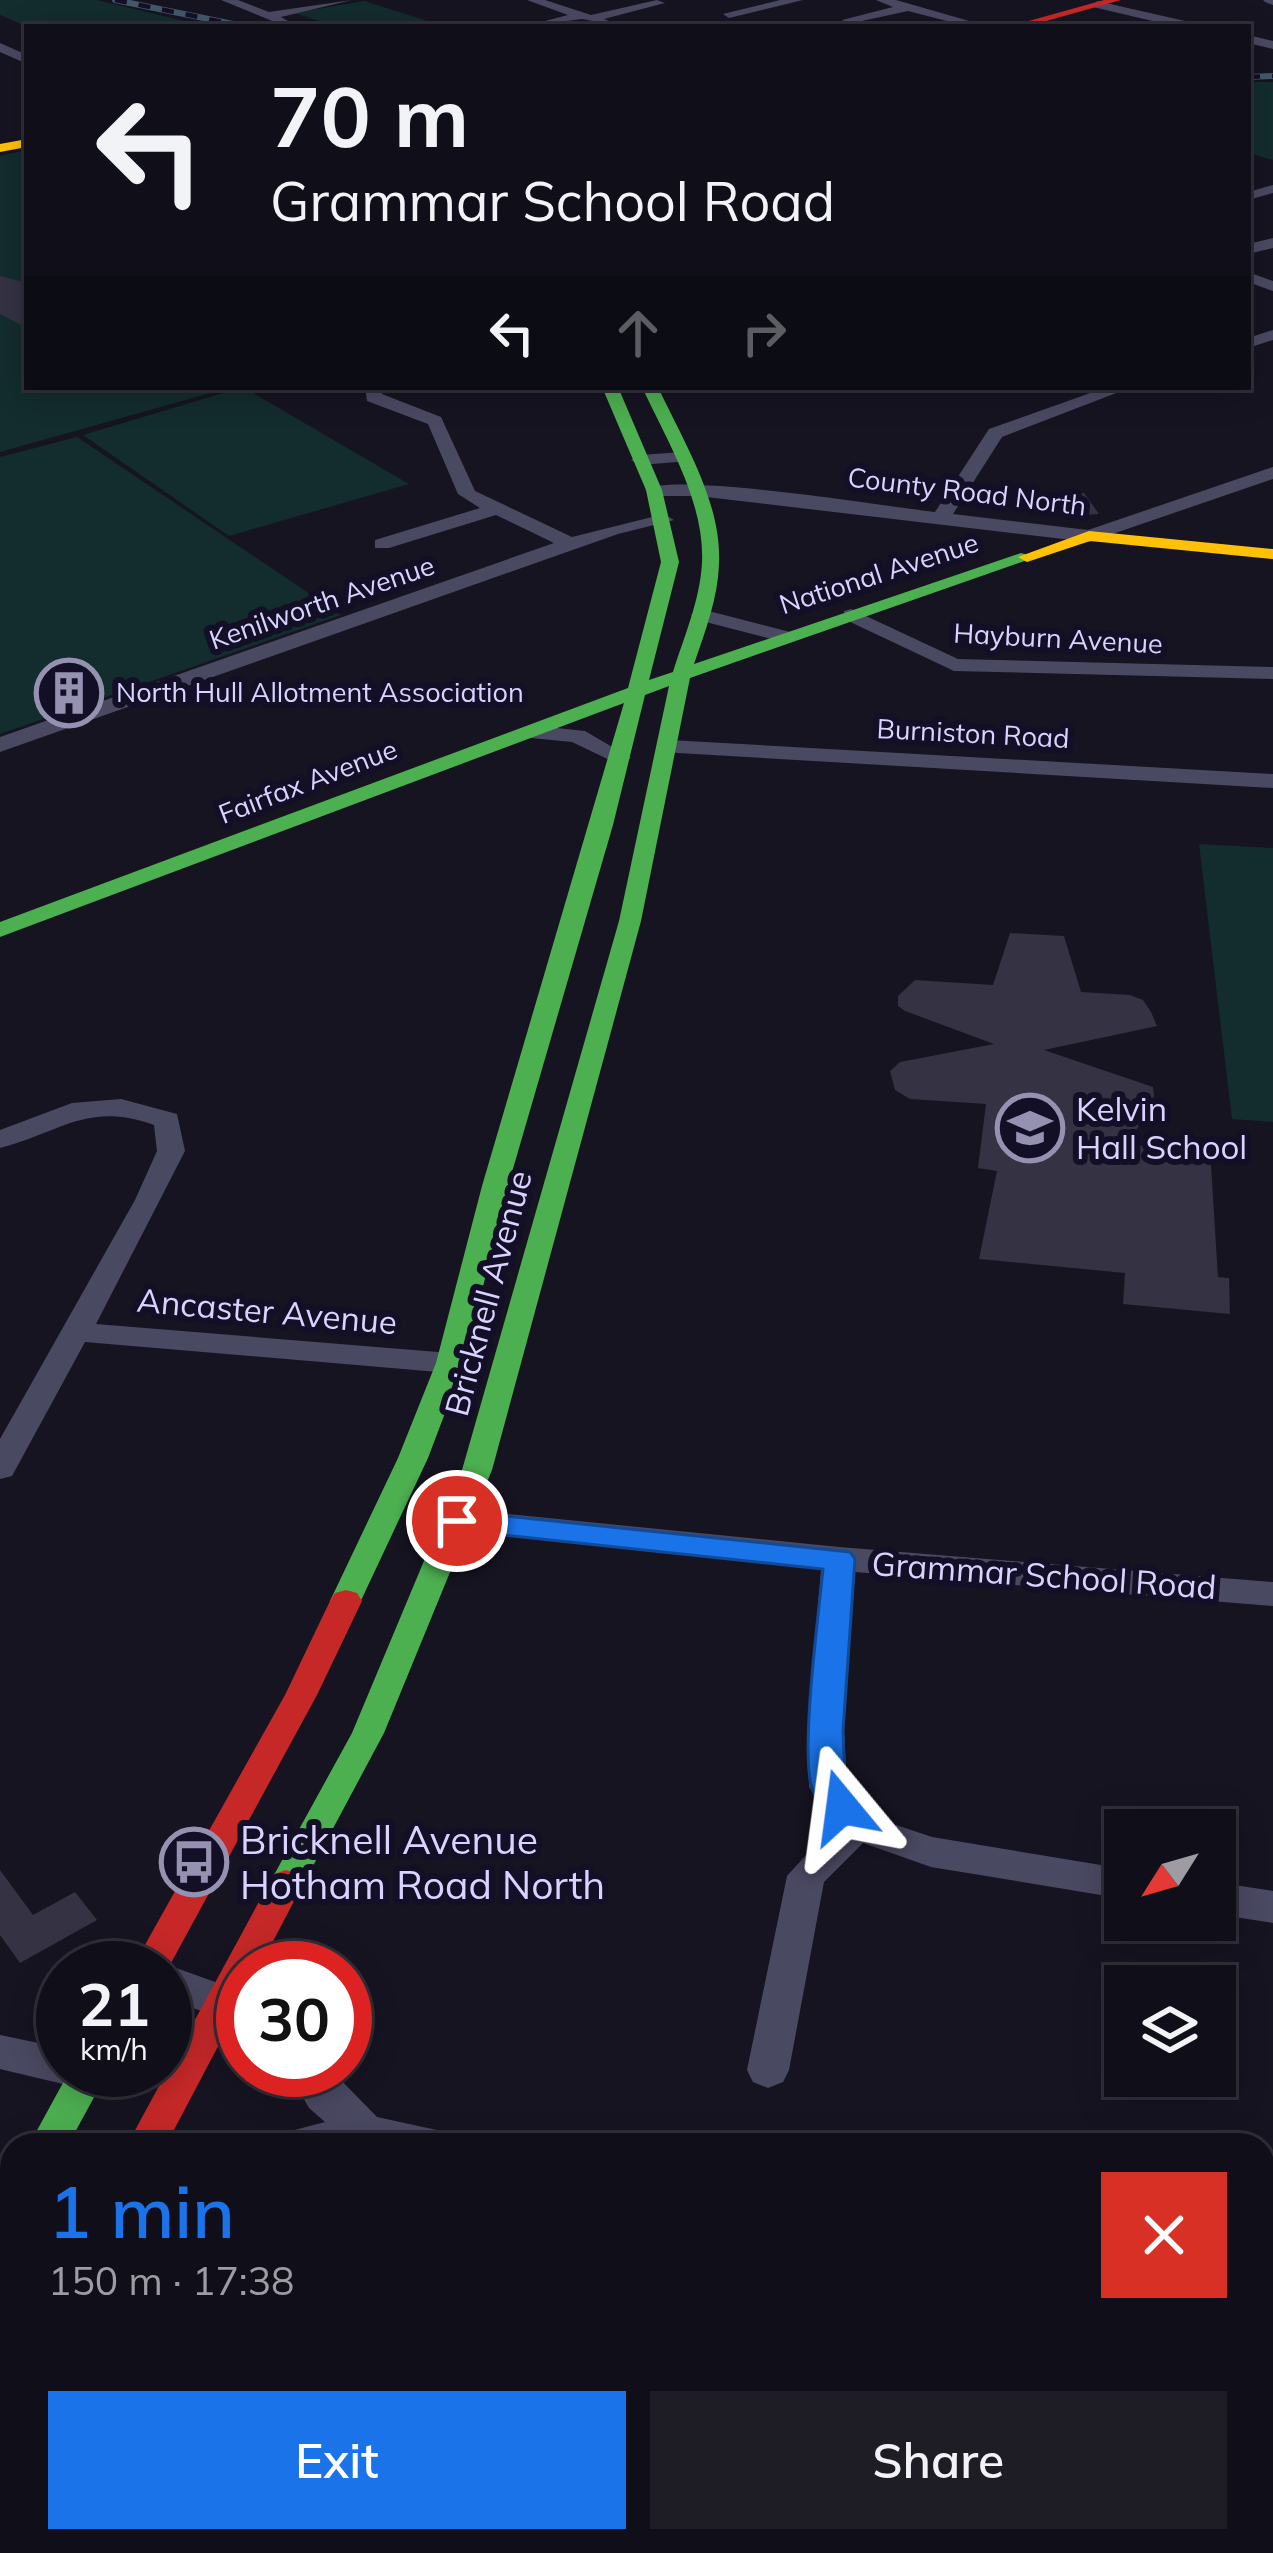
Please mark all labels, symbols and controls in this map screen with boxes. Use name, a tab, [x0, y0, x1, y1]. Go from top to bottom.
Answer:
text: 70 m	[270, 63, 469, 168]
icon: left	[72, 72, 228, 228]
text: Grammar School Road	[270, 167, 835, 235]
icon: left	[479, 300, 545, 366]
icon: ahead	[605, 300, 671, 366]
icon: right	[731, 300, 797, 366]
street label: County Road North	[846, 460, 1088, 523]
street label: National Avenue	[775, 525, 982, 621]
street label: Kenilworth Avenue	[205, 548, 439, 657]
street label: Hayburn Avenue	[953, 616, 1164, 660]
building icon: North Hull Allotment Association	[34, 658, 104, 728]
place label: North Hull Allotment Association	[116, 675, 524, 709]
street label: Burniston Road	[876, 711, 1070, 755]
street label: Fairfax Avenue	[214, 731, 402, 831]
place label: Kelvin Hall School	[1076, 1088, 1247, 1167]
school or university icon: Kelvin Hall School	[995, 1093, 1065, 1163]
street label: Bricknell Avenue	[435, 1166, 540, 1420]
street label: Ancaster Avenue	[135, 1279, 399, 1342]
pin	[406, 1470, 508, 1572]
icon: arrive	[424, 1488, 490, 1554]
street label: Grammar School Road	[870, 1542, 1218, 1607]
position arrow	[779, 1744, 905, 1870]
north arrow	[1104, 1809, 1236, 1941]
map controls	[1104, 1809, 1236, 2097]
place label: Bricknell Avenue Hotham Road North	[240, 1815, 605, 1909]
bus stop icon: Bricknell Avenue Hotham Road North	[159, 1827, 229, 1897]
speed limit sign: 30	[216, 1941, 372, 2097]
button: layers	[1104, 1965, 1236, 2097]
text: 21	[78, 1966, 150, 2041]
text: km/h	[80, 2030, 148, 2068]
text: 1 min	[48, 2166, 235, 2256]
button: close	[1101, 2172, 1227, 2298]
text: 150 m · 17:38	[48, 2256, 294, 2305]
button: Exit	[48, 2391, 626, 2529]
button: Share	[650, 2391, 1227, 2529]

